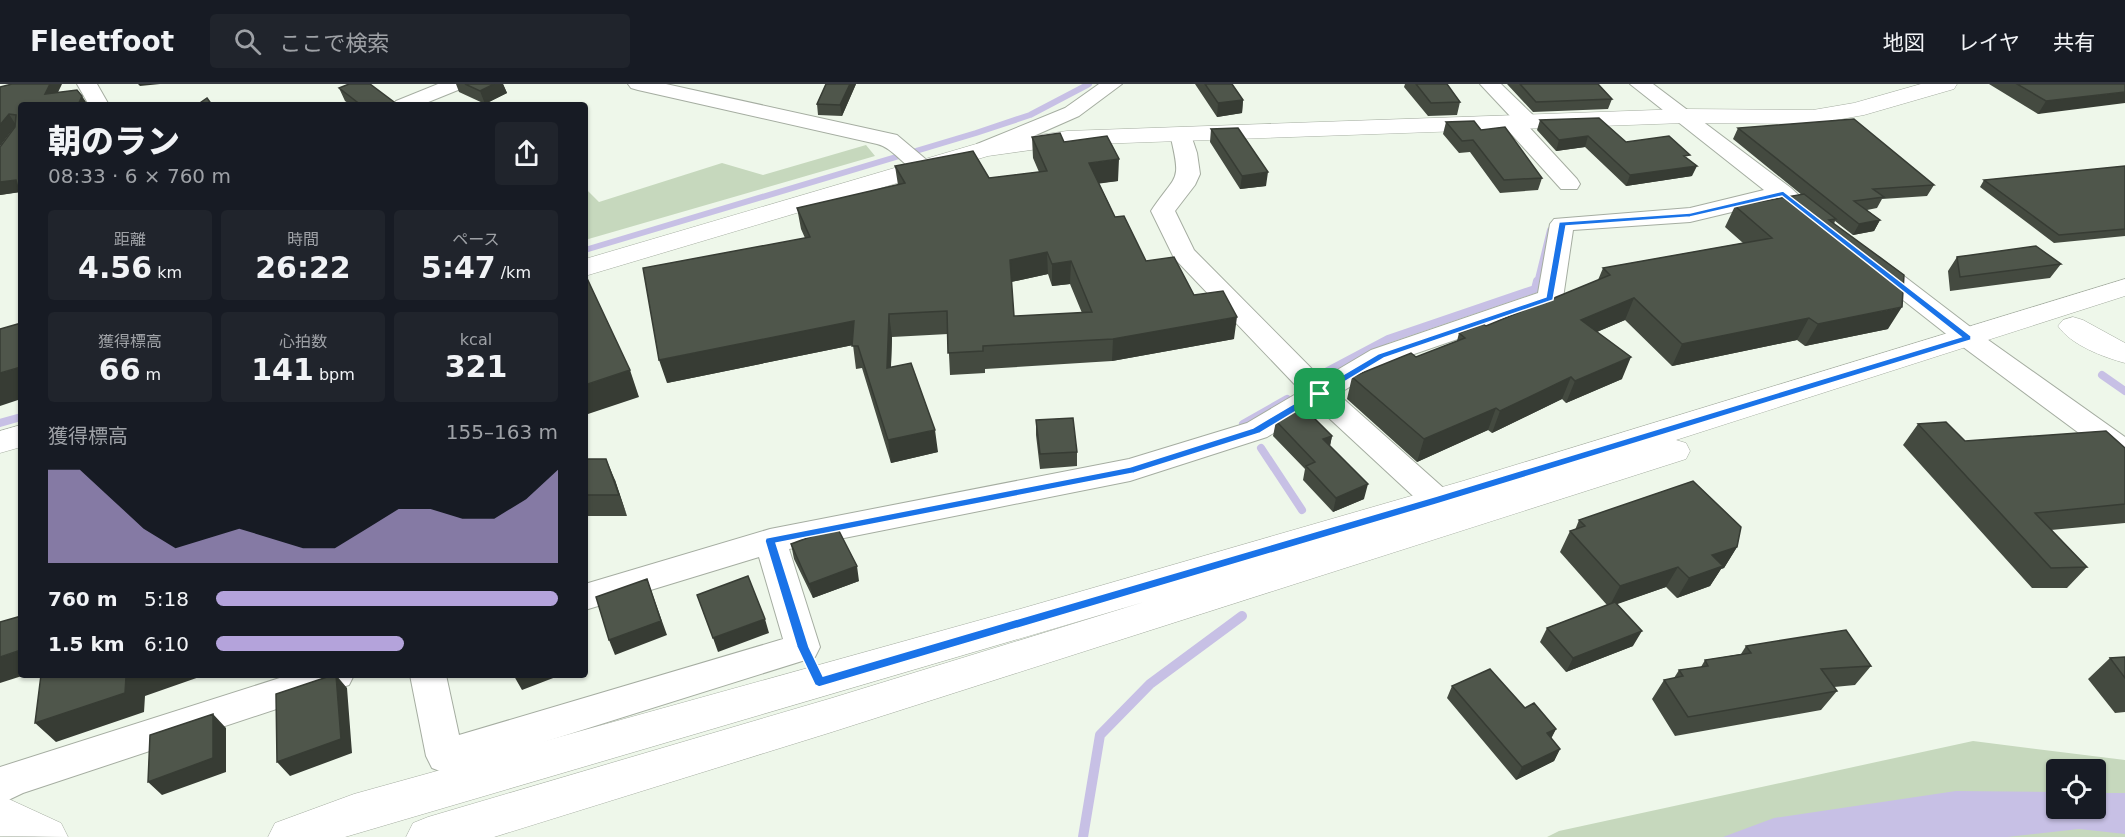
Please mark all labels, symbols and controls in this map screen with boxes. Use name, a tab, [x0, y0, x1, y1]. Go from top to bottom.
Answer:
search box	[210, 14, 630, 68]
text: Fleetfoot	[30, 25, 174, 58]
icon: search	[231, 25, 264, 58]
text: ここで検索	[279, 31, 389, 56]
text: 地図	[1883, 31, 1925, 55]
text: レイヤ	[1958, 31, 2020, 55]
text: 共有	[2053, 31, 2095, 55]
text: 朝のラン	[48, 122, 180, 161]
button: share	[495, 122, 558, 185]
text: 08:33 · 6 × 760 m	[48, 164, 231, 188]
text: 距離	[114, 230, 146, 249]
text: 時間	[287, 230, 319, 249]
text: ペース	[452, 230, 500, 249]
text: 4.56	[78, 250, 152, 285]
text: 26:22	[255, 250, 351, 285]
text: 5:47	[421, 250, 496, 285]
text: km	[152, 263, 182, 282]
text: /km	[496, 263, 531, 282]
text: kcal	[460, 330, 492, 349]
text: 獲得標高	[98, 332, 162, 351]
text: 心拍数	[279, 332, 327, 351]
text: 321	[445, 349, 507, 384]
text: 66	[99, 352, 141, 387]
text: 141	[251, 352, 314, 387]
text: m	[141, 365, 161, 384]
text: bpm	[314, 365, 355, 384]
pin	[1294, 368, 1345, 419]
icon: arrive	[1303, 377, 1336, 410]
text: 155–163 m	[446, 420, 558, 444]
text: 獲得標高	[48, 424, 128, 448]
text: 760 m	[48, 587, 118, 611]
text: 5:18	[144, 587, 189, 611]
text: 1.5 km	[48, 632, 125, 656]
text: 6:10	[144, 632, 189, 656]
map controls	[2046, 759, 2106, 819]
button: locate	[2046, 759, 2106, 819]

